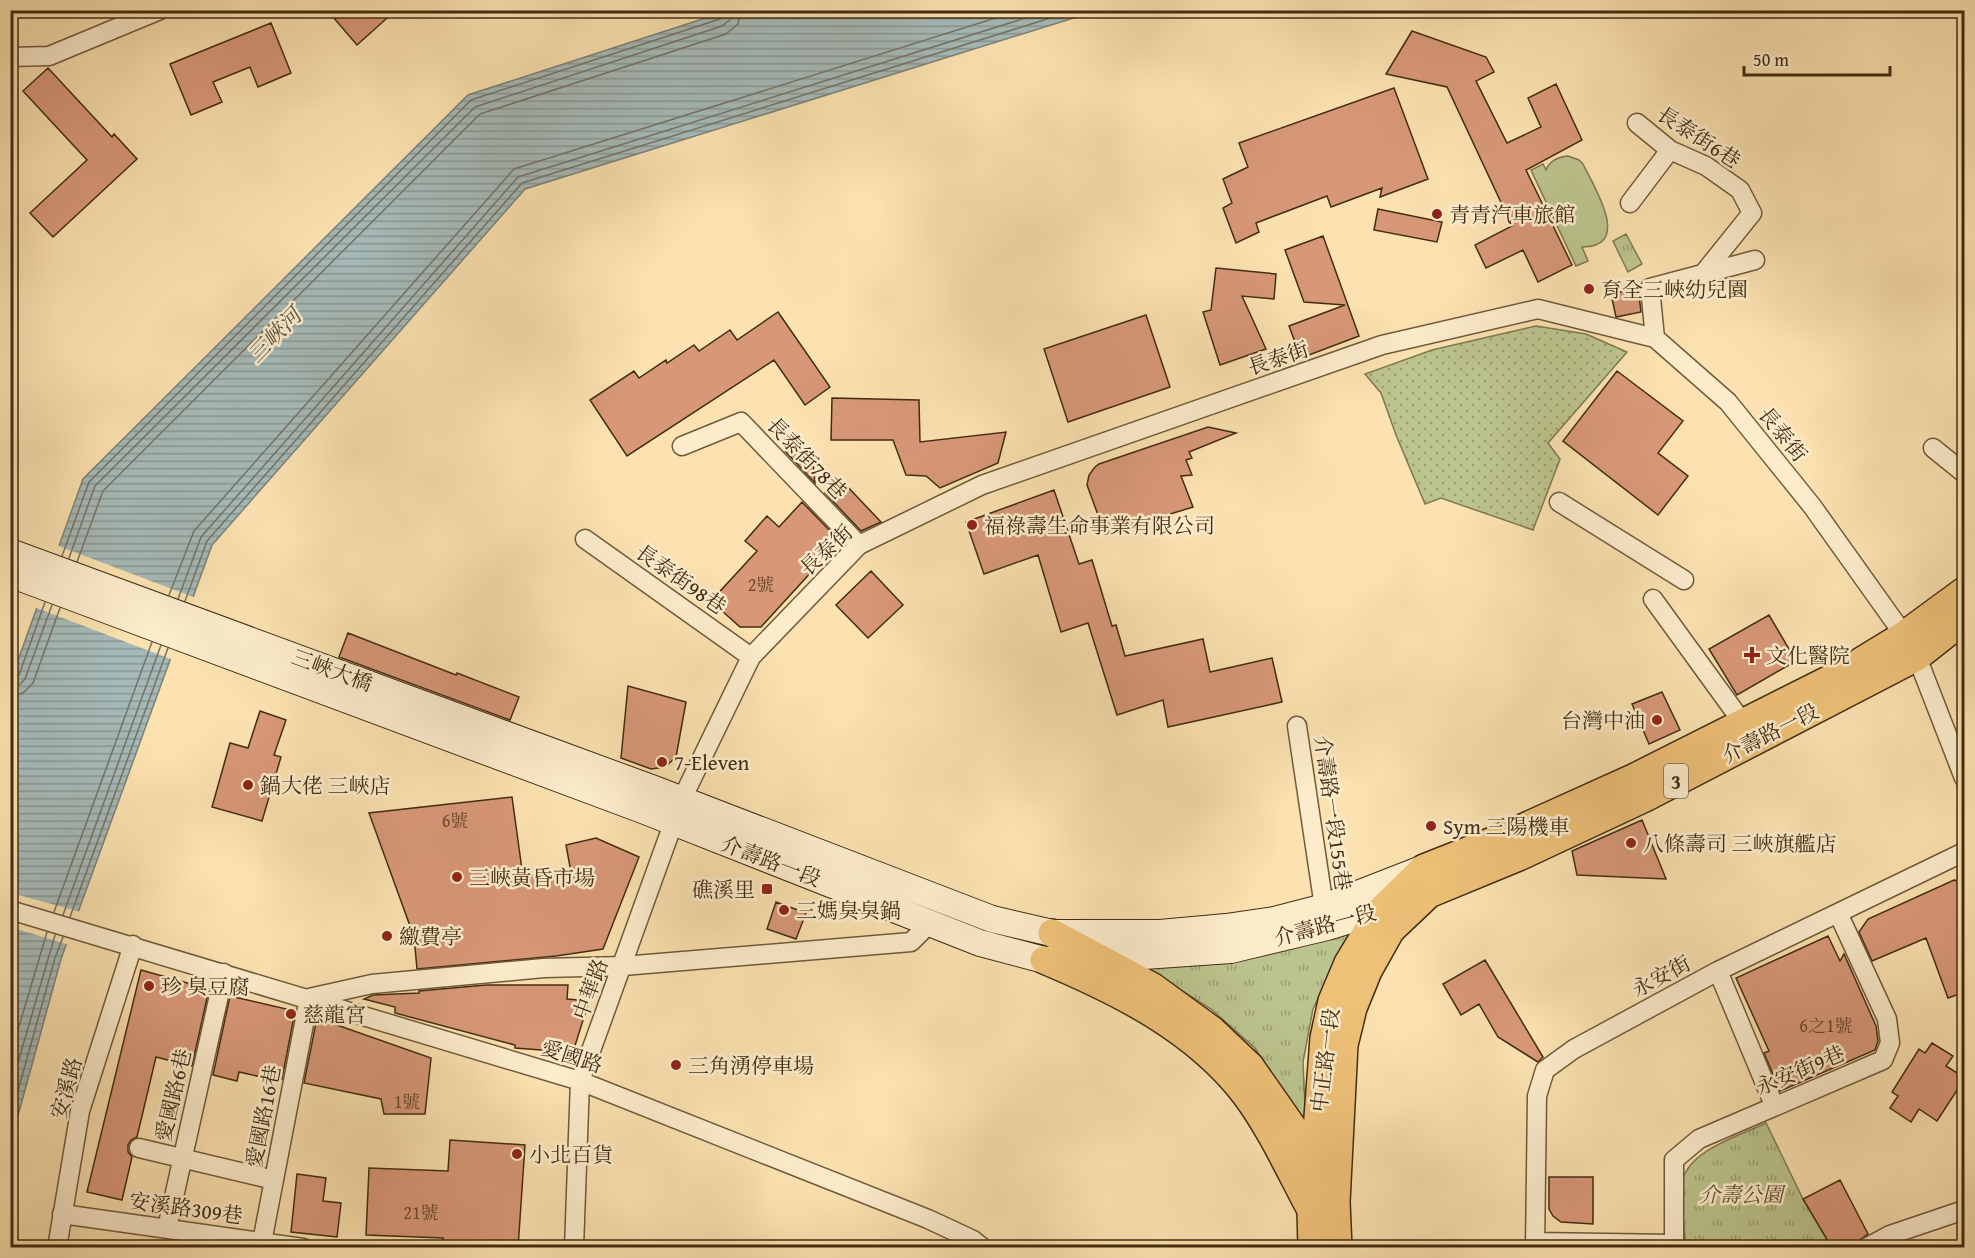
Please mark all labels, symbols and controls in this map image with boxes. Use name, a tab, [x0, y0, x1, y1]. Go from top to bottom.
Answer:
scale bar	[1744, 39, 1890, 77]
text: 50 m	[1753, 46, 1789, 73]
street label: 長泰街6巷	[1651, 98, 1747, 176]
place label: 青青汽車旅館	[1449, 199, 1575, 230]
marker: 青青汽車旅館	[1430, 207, 1444, 221]
place label: 育全三峽幼兒園	[1601, 274, 1748, 305]
marker: 育全三峽幼兒園	[1582, 282, 1596, 296]
water label: 三峽河	[240, 297, 311, 370]
street label: 長泰街	[1243, 333, 1313, 383]
street label: 長泰街	[1751, 400, 1815, 468]
street label: 長泰街78巷	[760, 410, 854, 506]
place label: 福祿壽生命事業有限公司	[984, 510, 1215, 541]
street label: 長泰街	[792, 517, 860, 583]
marker: 福祿壽生命事業有限公司	[965, 518, 979, 532]
street label: 長泰街98巷	[629, 536, 733, 622]
house number: 2號	[748, 571, 774, 598]
place label: 文化醫院	[1766, 640, 1850, 671]
street label: 三峽大橋	[287, 641, 377, 699]
marker: 文化醫院	[1743, 646, 1761, 664]
street label: 介壽路一段	[1716, 695, 1824, 771]
place label: 台灣中油	[1561, 705, 1645, 736]
marker: 台灣中油	[1650, 713, 1664, 727]
street label: 介壽路一段155巷	[1307, 733, 1359, 893]
place label: 7-Eleven	[674, 747, 750, 778]
marker: 7-Eleven	[655, 755, 669, 769]
road number: 3	[1664, 764, 1688, 798]
place label: 鍋大佬 三峽店	[260, 770, 391, 801]
marker: 鍋大佬 三峽店	[241, 778, 255, 792]
house number: 6號	[442, 807, 468, 834]
place label: Sym 三陽機車	[1443, 811, 1570, 842]
marker: Sym 三陽機車	[1424, 819, 1438, 833]
street label: 介壽路一段	[716, 828, 826, 894]
place label: 八條壽司 三峽旗艦店	[1643, 828, 1837, 859]
marker: 八條壽司 三峽旗艦店	[1624, 836, 1638, 850]
place label: 三峽黃昏市場	[469, 862, 595, 893]
marker: 三峽黃昏市場	[450, 870, 464, 884]
place label: 礁溪里	[692, 874, 755, 905]
marker: 礁溪里	[760, 882, 774, 896]
place label: 三媽臭臭鍋	[796, 895, 901, 926]
street label: 介壽路一段	[1270, 896, 1380, 954]
marker: 三媽臭臭鍋	[777, 903, 791, 917]
place label: 繳費亭	[399, 921, 462, 952]
marker: 繳費亭	[380, 929, 394, 943]
street label: 永安街	[1626, 948, 1696, 1004]
street label: 中華路	[565, 954, 615, 1024]
place label: 珍 臭豆腐	[161, 971, 250, 1002]
marker: 珍 臭豆腐	[142, 979, 156, 993]
place label: 慈龍宮	[303, 999, 366, 1030]
street label: 中正路一段	[1303, 1006, 1347, 1114]
marker: 慈龍宮	[284, 1007, 298, 1021]
house number: 6之1號	[1799, 1012, 1853, 1039]
street label: 愛國路	[537, 1032, 607, 1080]
street label: 永安街9巷	[1751, 1037, 1849, 1103]
street label: 愛國路6巷	[147, 1046, 199, 1144]
place label: 三角湧停車場	[688, 1050, 814, 1081]
street label: 安溪路	[42, 1053, 90, 1123]
marker: 三角湧停車場	[669, 1058, 683, 1072]
street label: 愛國路16巷	[238, 1062, 288, 1170]
house number: 1號	[394, 1088, 420, 1115]
place label: 小北百貨	[529, 1139, 613, 1170]
marker: 小北百貨	[510, 1147, 524, 1161]
park label: 介壽公園	[1699, 1179, 1786, 1210]
street label: 安溪路309巷	[127, 1185, 245, 1231]
house number: 21號	[403, 1199, 439, 1226]

